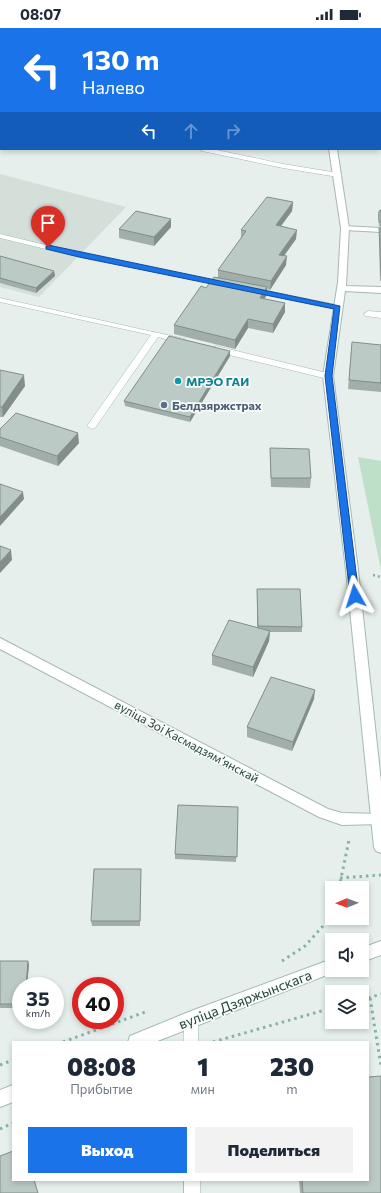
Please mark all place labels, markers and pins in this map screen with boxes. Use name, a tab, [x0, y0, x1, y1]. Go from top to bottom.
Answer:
pin	[31, 206, 65, 247]
place label: МРЭО ГАИ	[186, 374, 249, 388]
marker: МРЭО ГАИ	[173, 376, 183, 386]
place label: Белдзяржстрах	[172, 398, 262, 412]
marker: Белдзяржстрах	[159, 400, 169, 410]

